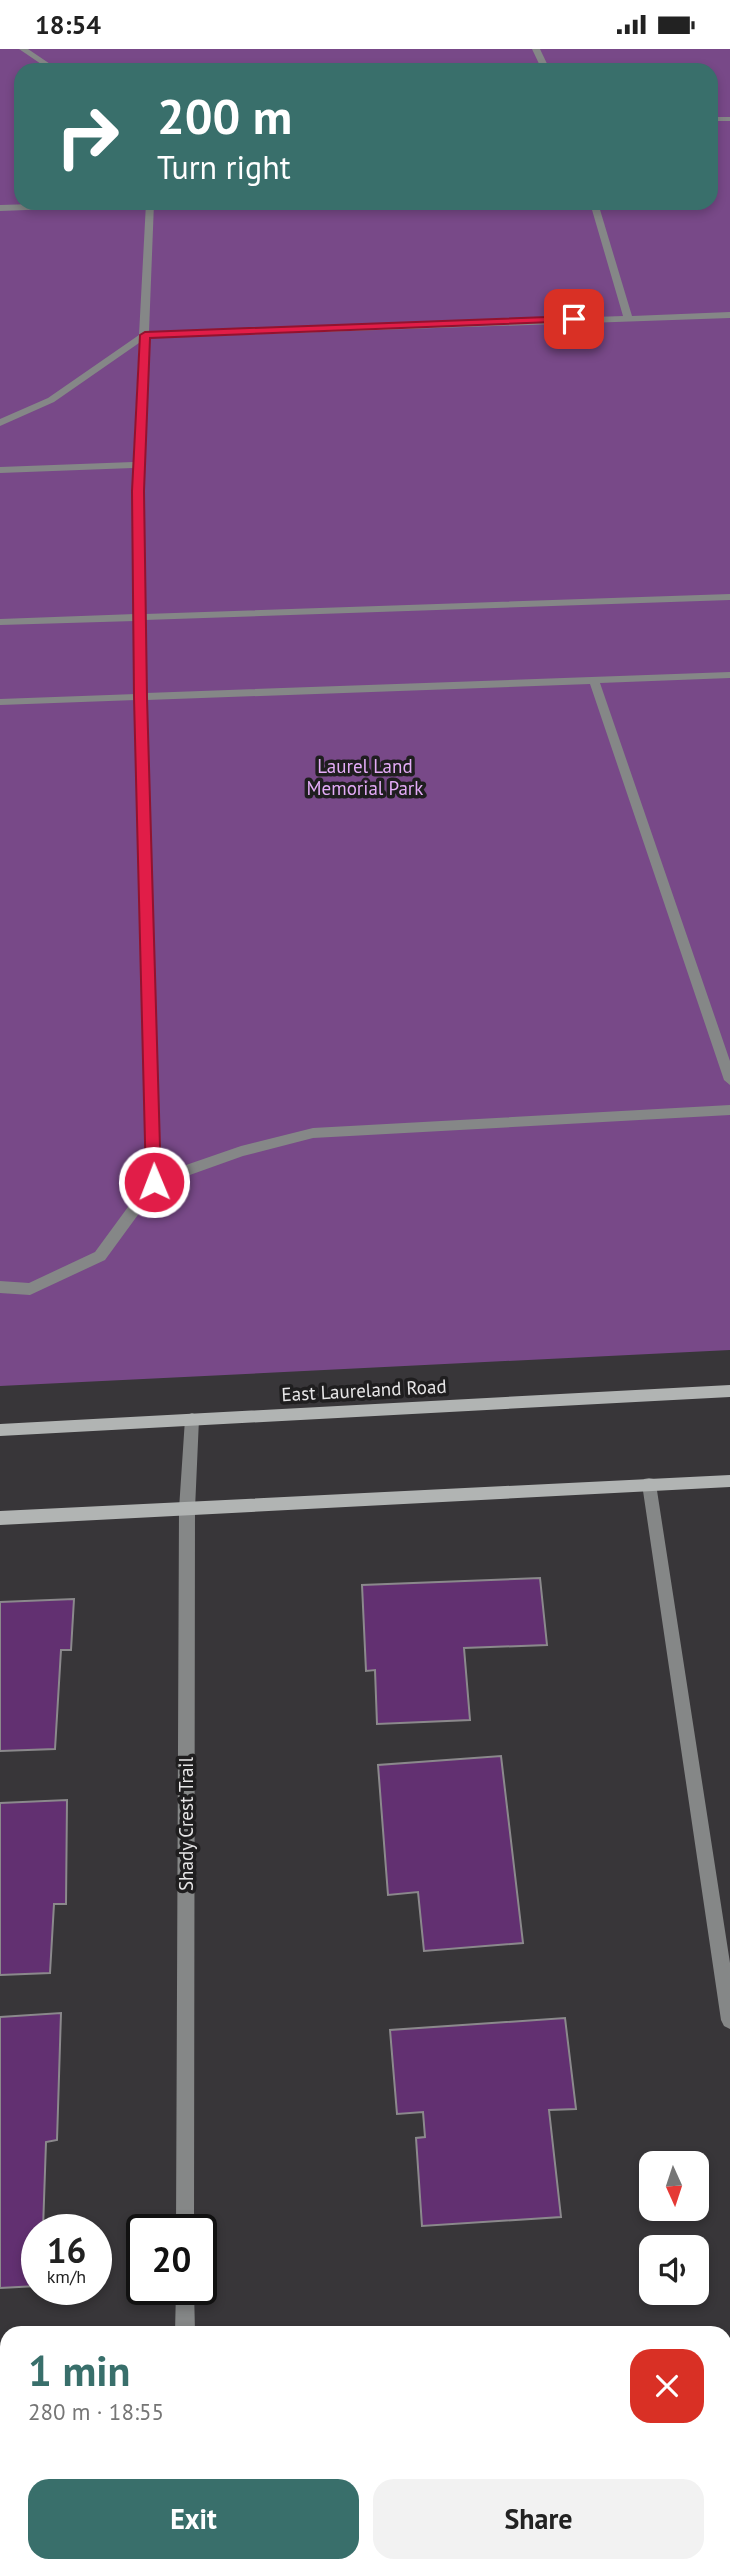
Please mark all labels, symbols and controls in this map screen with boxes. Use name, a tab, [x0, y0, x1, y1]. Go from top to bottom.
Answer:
text: 18:54	[35, 8, 101, 41]
text: 200 m	[157, 84, 292, 148]
icon: right	[42, 91, 133, 182]
text: Turn right	[157, 146, 291, 188]
pin	[544, 289, 604, 349]
icon: arrive	[555, 300, 593, 338]
park label: Laurel Land Memorial Park	[307, 754, 423, 800]
position arrow	[117, 1145, 191, 1219]
street label: East Laureland Road	[281, 1374, 447, 1406]
street label: Shady Crest Trail	[174, 1757, 198, 1891]
north arrow	[639, 2151, 709, 2221]
map controls	[639, 2151, 709, 2305]
speed limit sign: 20	[126, 2214, 217, 2305]
text: 16	[47, 2227, 86, 2273]
button: sound	[639, 2235, 709, 2305]
text: km/h	[47, 2265, 86, 2288]
text: 1 min	[28, 2343, 130, 2398]
button: close	[630, 2349, 704, 2423]
text: 280 m · 18:55	[28, 2397, 164, 2426]
button: Exit	[28, 2479, 359, 2559]
button: Share	[373, 2479, 704, 2559]

